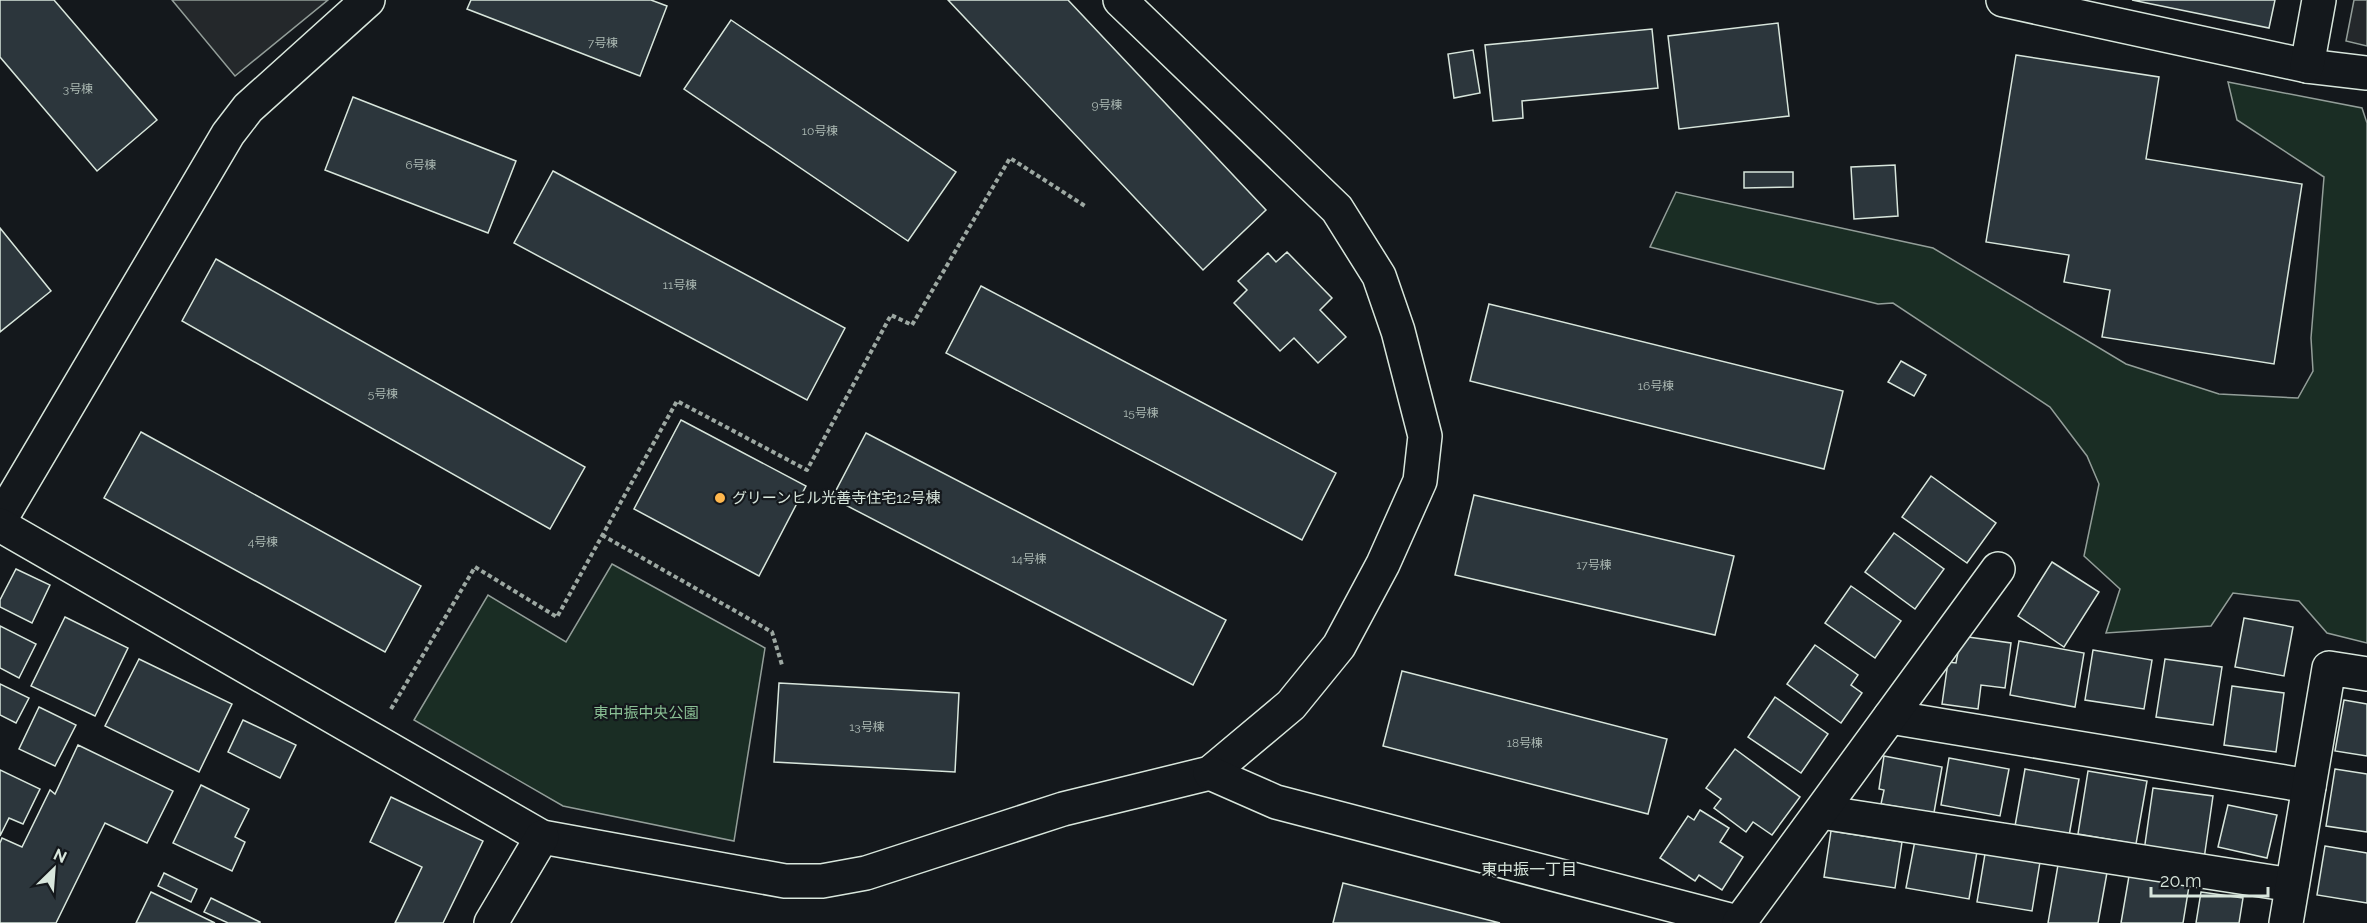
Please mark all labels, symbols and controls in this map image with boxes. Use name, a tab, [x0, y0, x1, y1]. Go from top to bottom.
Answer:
house number: 7号棟	[588, 36, 618, 50]
house number: 3号棟	[63, 82, 93, 96]
house number: 9号棟	[1091, 98, 1123, 112]
house number: 10号棟	[802, 124, 838, 138]
house number: 6号棟	[405, 158, 437, 172]
house number: 11号棟	[663, 278, 697, 292]
house number: 16号棟	[1638, 379, 1674, 393]
house number: 5号棟	[368, 387, 398, 401]
house number: 15号棟	[1123, 406, 1159, 420]
place label: グリーンヒル光善寺住宅12号棟	[732, 489, 941, 507]
marker: グリーンヒル光善寺住宅12号棟	[713, 491, 727, 505]
house number: 4号棟	[248, 535, 278, 549]
house number: 14号棟	[1011, 552, 1047, 566]
house number: 17号棟	[1576, 558, 1612, 572]
park label: 東中振中央公園	[593, 704, 699, 722]
house number: 13号棟	[849, 720, 885, 734]
house number: 18号棟	[1507, 736, 1543, 750]
north arrow	[24, 839, 84, 899]
text: N	[51, 845, 70, 867]
district label: 東中振一丁目	[1481, 860, 1577, 879]
scale bar	[2151, 860, 2268, 898]
text: 20 m	[2160, 870, 2202, 891]

